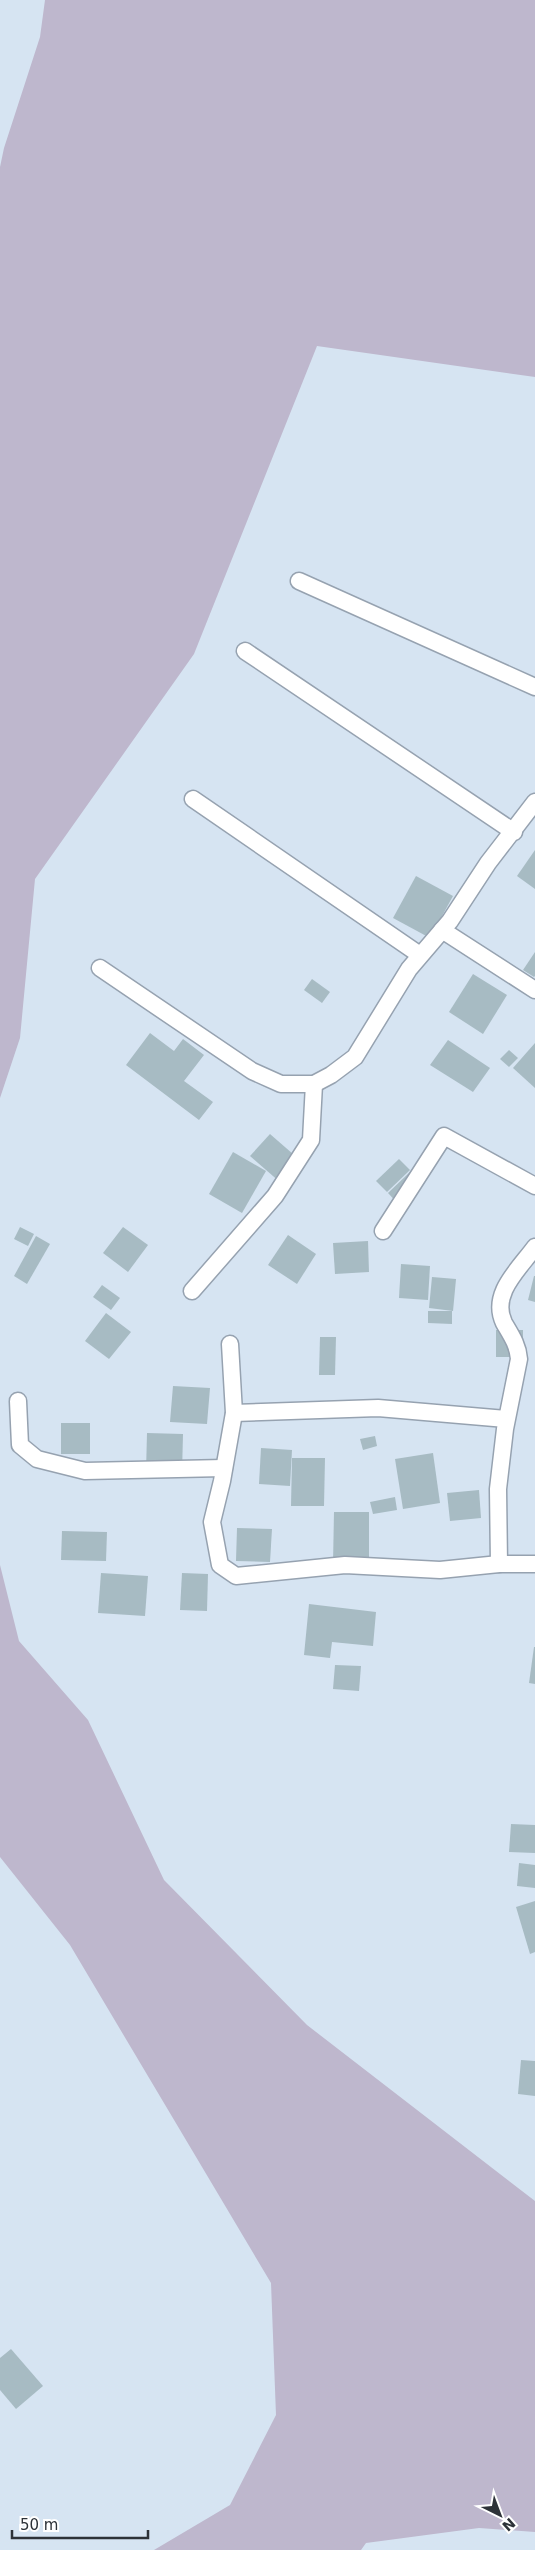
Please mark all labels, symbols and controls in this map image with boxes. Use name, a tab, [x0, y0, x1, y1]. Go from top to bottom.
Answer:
north arrow	[475, 2490, 525, 2540]
scale bar	[12, 2508, 149, 2540]
text: N	[499, 2515, 518, 2535]
text: 50 m	[20, 2516, 58, 2534]

